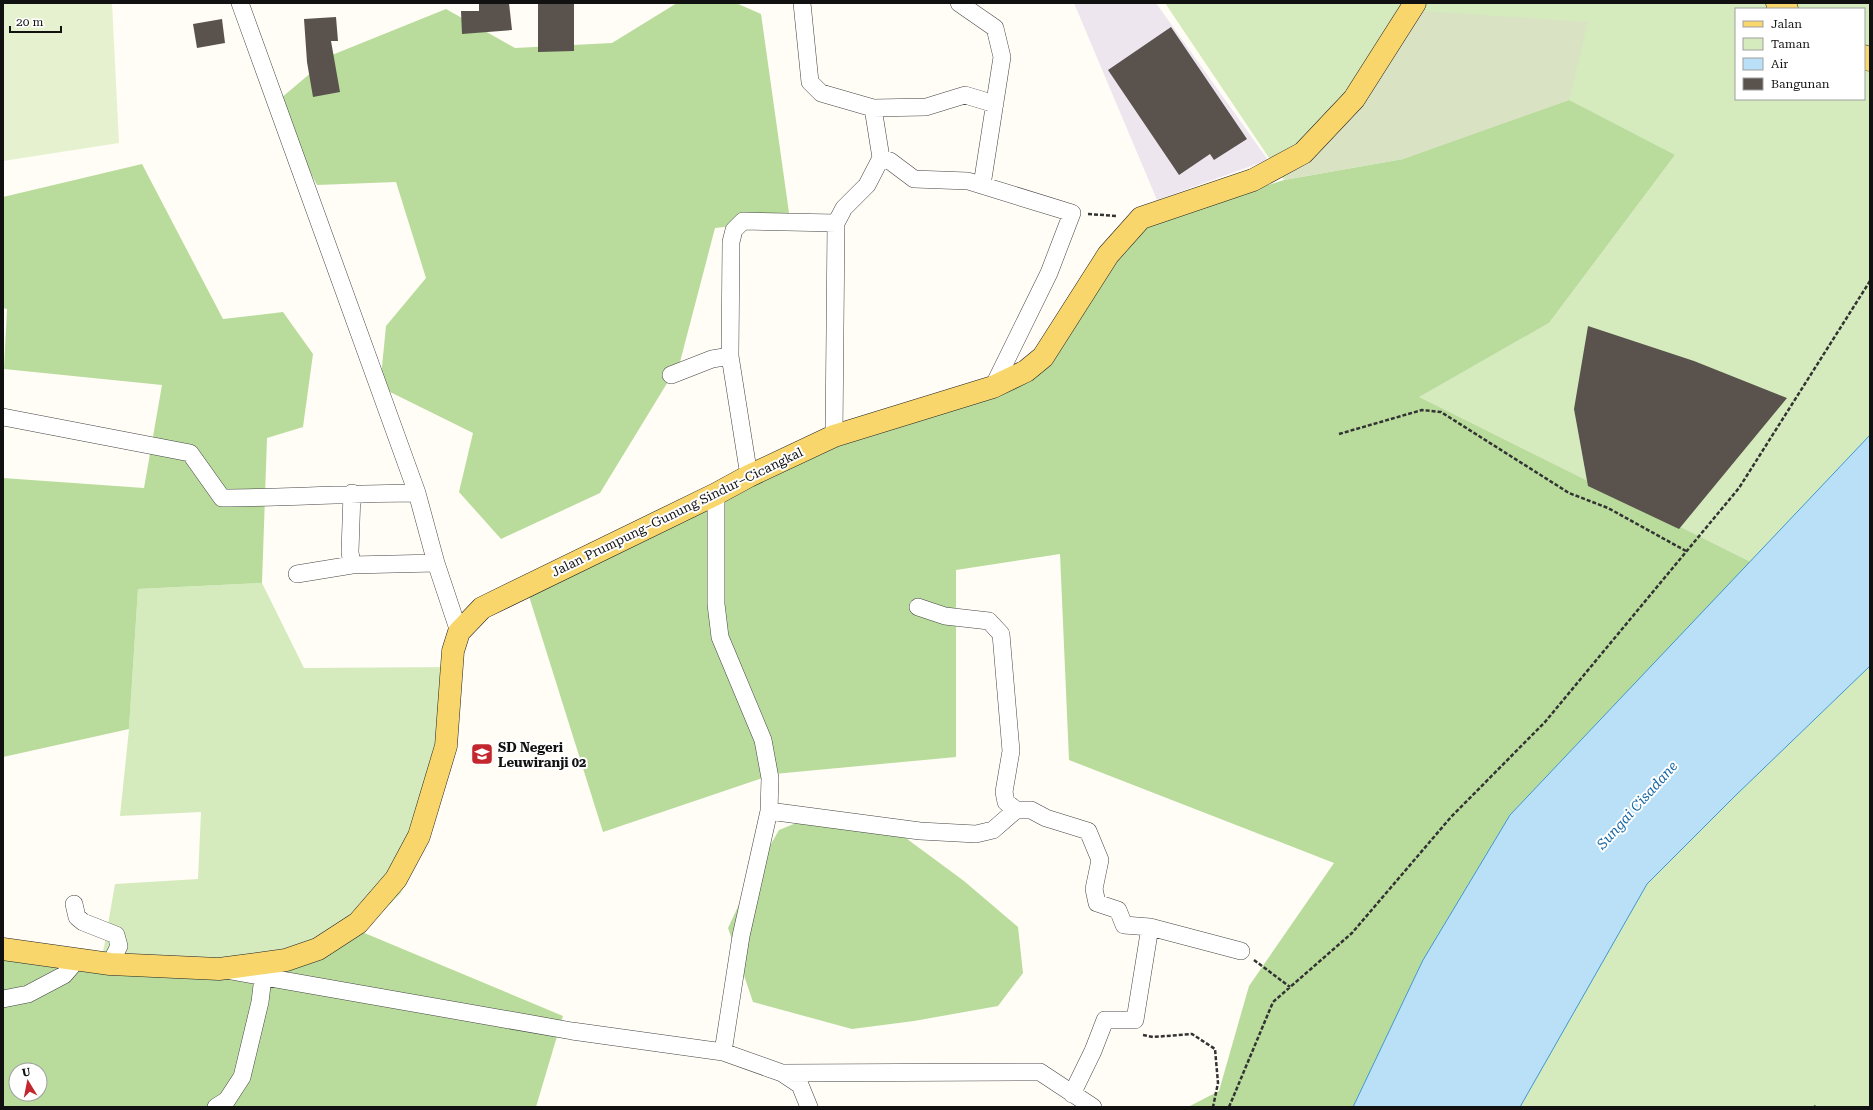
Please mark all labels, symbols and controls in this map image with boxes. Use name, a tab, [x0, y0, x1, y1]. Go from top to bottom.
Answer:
scale bar	[10, 8, 61, 34]
legend	[1735, 8, 1865, 100]
text: 20 m	[16, 15, 43, 29]
text: Jalan	[1771, 17, 1802, 31]
text: Taman	[1771, 37, 1810, 51]
text: Air	[1771, 57, 1788, 71]
text: Bangunan	[1771, 77, 1830, 91]
street label: Jalan Prumpung–Gunung Sindur–Cicangkal	[549, 444, 805, 580]
place label: SD Negeri Leuwiranji 02	[498, 740, 586, 770]
school or university icon: SD Negeri Leuwiranji 02	[469, 741, 495, 767]
water label: Sungai Cisadane	[1593, 758, 1681, 853]
north arrow	[8, 1062, 48, 1102]
text: U	[21, 1065, 32, 1080]

